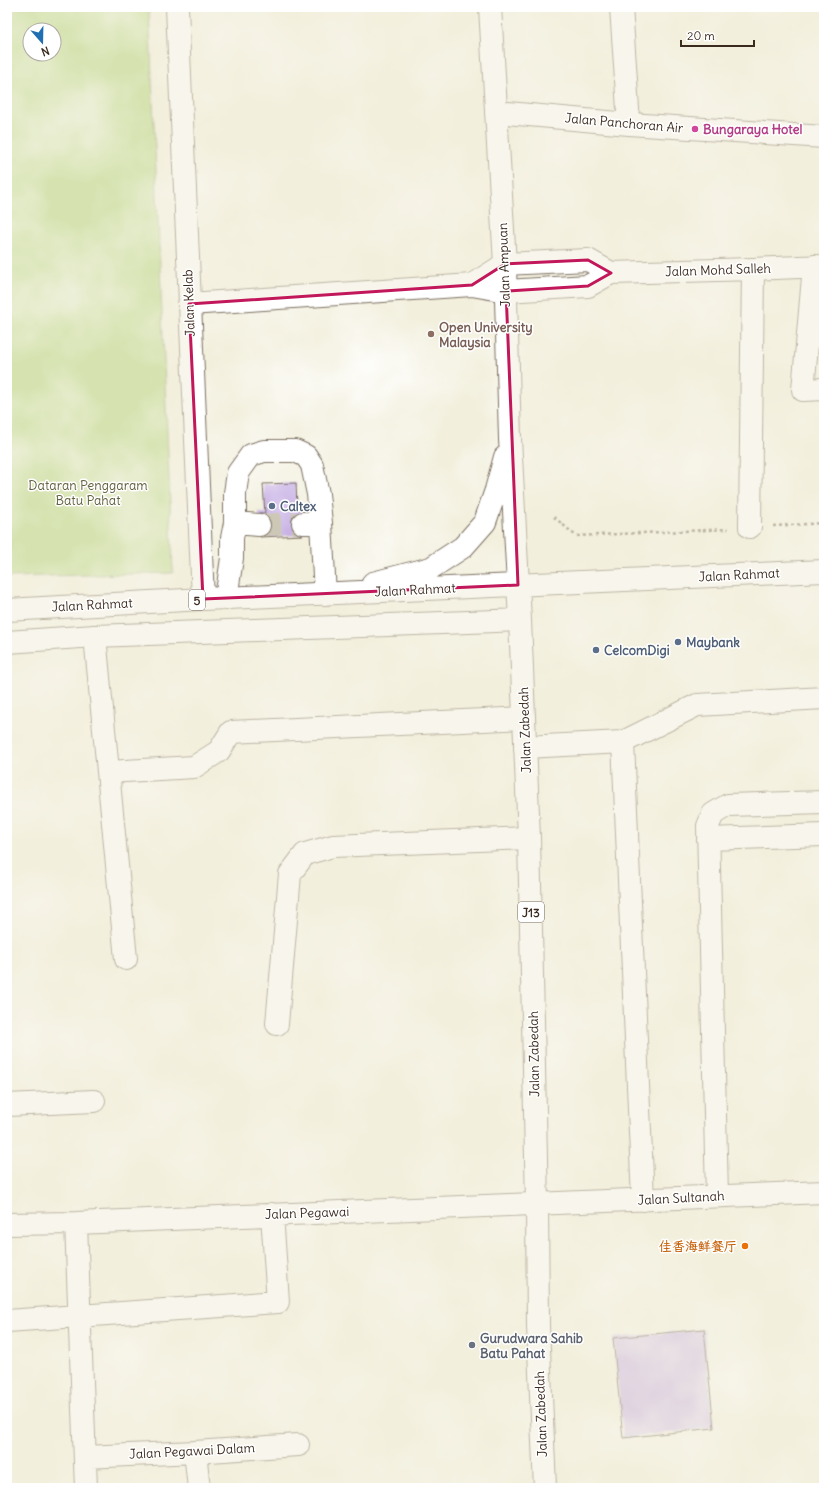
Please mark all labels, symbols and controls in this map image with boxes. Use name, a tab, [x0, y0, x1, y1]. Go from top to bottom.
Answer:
north arrow	[22, 22, 62, 62]
scale bar	[681, 22, 754, 48]
text: 20 m	[687, 28, 715, 43]
text: N	[39, 44, 51, 59]
street label: Jalan Panchoran Air	[564, 109, 685, 137]
place label: Bungaraya Hotel	[703, 121, 803, 138]
marker: Bungaraya Hotel	[690, 124, 700, 134]
street label: Jalan Ampuan	[494, 222, 514, 308]
street label: Jalan Mohd Salleh	[665, 260, 772, 280]
street label: Jalan Kelab	[179, 269, 199, 337]
place label: Open University Malaysia	[439, 319, 533, 351]
marker: Open University Malaysia	[426, 329, 436, 339]
park label: Dataran Penggaram Batu Pahat	[28, 477, 148, 509]
place label: Caltex	[280, 498, 317, 515]
marker: Caltex	[267, 501, 277, 511]
street label: Jalan Rahmat	[698, 564, 781, 586]
street label: Jalan Rahmat	[374, 579, 457, 601]
road number: 5	[189, 590, 205, 610]
street label: Jalan Rahmat	[51, 594, 134, 616]
place label: Maybank	[686, 634, 740, 651]
marker: Maybank	[673, 637, 683, 647]
place label: CelcomDigi	[604, 642, 670, 659]
marker: CelcomDigi	[591, 645, 601, 655]
street label: Jalan Zabedah	[515, 686, 535, 773]
road number: J13	[518, 902, 544, 922]
street label: Jalan Zabedah	[525, 1010, 543, 1097]
street label: Jalan Sultanah	[637, 1187, 725, 1209]
street label: Jalan Pegawai	[264, 1203, 350, 1223]
place label: 佳香海鲜餐厅	[659, 1238, 737, 1255]
marker: 佳香海鲜餐厅	[740, 1241, 750, 1251]
place label: Gurudwara Sahib Batu Pahat	[480, 1330, 583, 1362]
marker: Gurudwara Sahib Batu Pahat	[467, 1340, 477, 1350]
street label: Jalan Zabedah	[531, 1370, 551, 1457]
street label: Jalan Pegawai Dalam	[129, 1439, 255, 1463]

